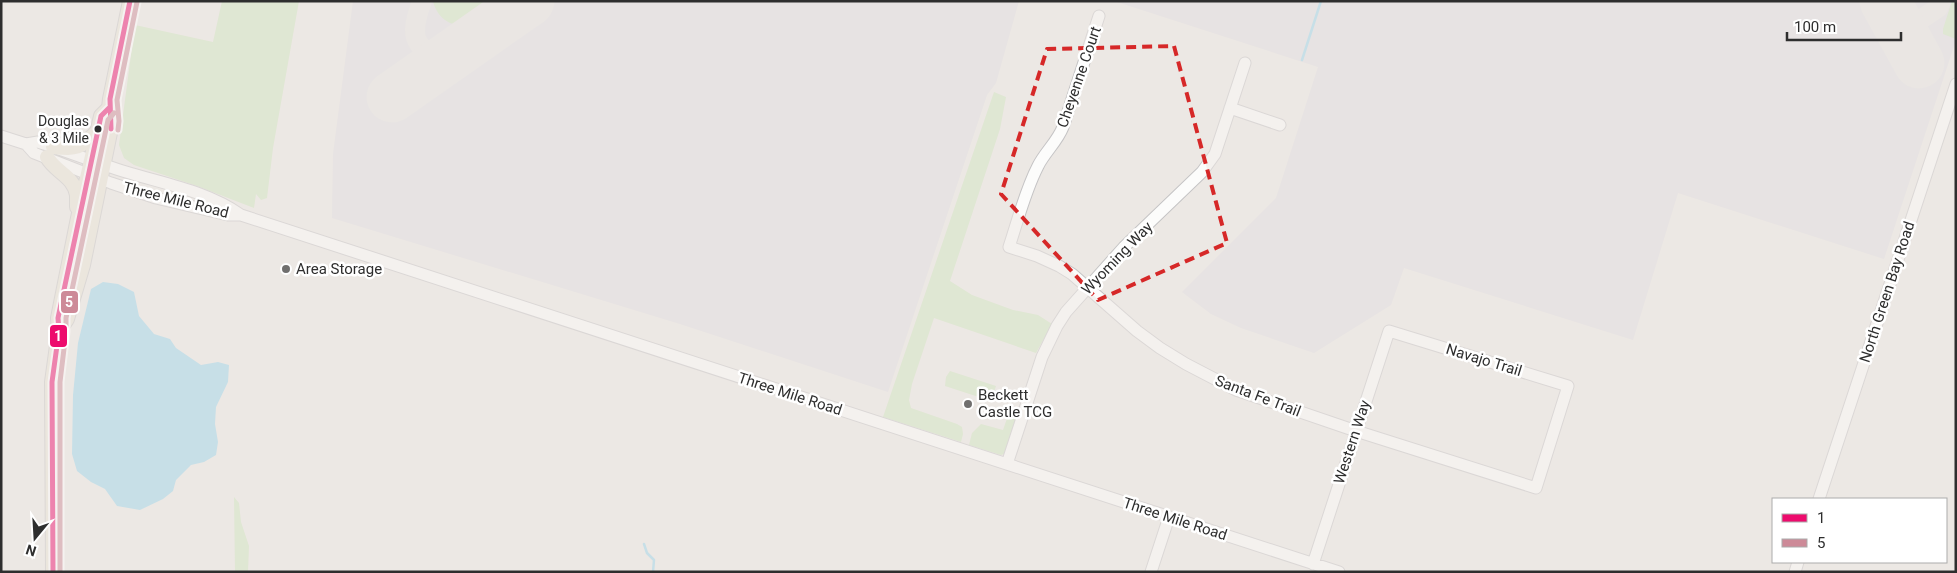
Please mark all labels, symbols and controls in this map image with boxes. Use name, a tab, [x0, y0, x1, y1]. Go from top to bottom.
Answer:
scale bar	[1787, 10, 1901, 42]
text: 100 m	[1794, 18, 1836, 36]
street label: Cheyenne Court	[1053, 24, 1105, 130]
place label: Douglas & 3 Mile	[38, 113, 89, 146]
marker: Douglas & 3 Mile	[93, 124, 103, 134]
street label: Three Mile Road	[121, 178, 231, 222]
street label: Wyoming Way	[1078, 218, 1156, 298]
street label: North Green Bay Road	[1856, 219, 1918, 365]
place label: Area Storage	[296, 260, 382, 278]
marker: Area Storage	[280, 263, 292, 275]
line badge: 5	[60, 290, 79, 314]
text: 5	[65, 294, 73, 310]
line badge: 1	[49, 324, 68, 348]
text: 1	[54, 328, 62, 344]
street label: Navajo Trail	[1444, 340, 1524, 380]
street label: Three Mile Road	[736, 369, 844, 419]
street label: Santa Fe Trail	[1213, 371, 1303, 421]
place label: Beckett Castle TCG	[978, 386, 1052, 421]
marker: Beckett Castle TCG	[962, 398, 974, 410]
street label: Western Way	[1330, 398, 1374, 486]
street label: Three Mile Road	[1121, 494, 1229, 544]
legend	[1772, 498, 1947, 563]
text: 1	[1817, 509, 1825, 527]
north arrow	[10, 513, 60, 563]
text: 5	[1817, 534, 1825, 552]
text: N	[24, 541, 38, 560]

